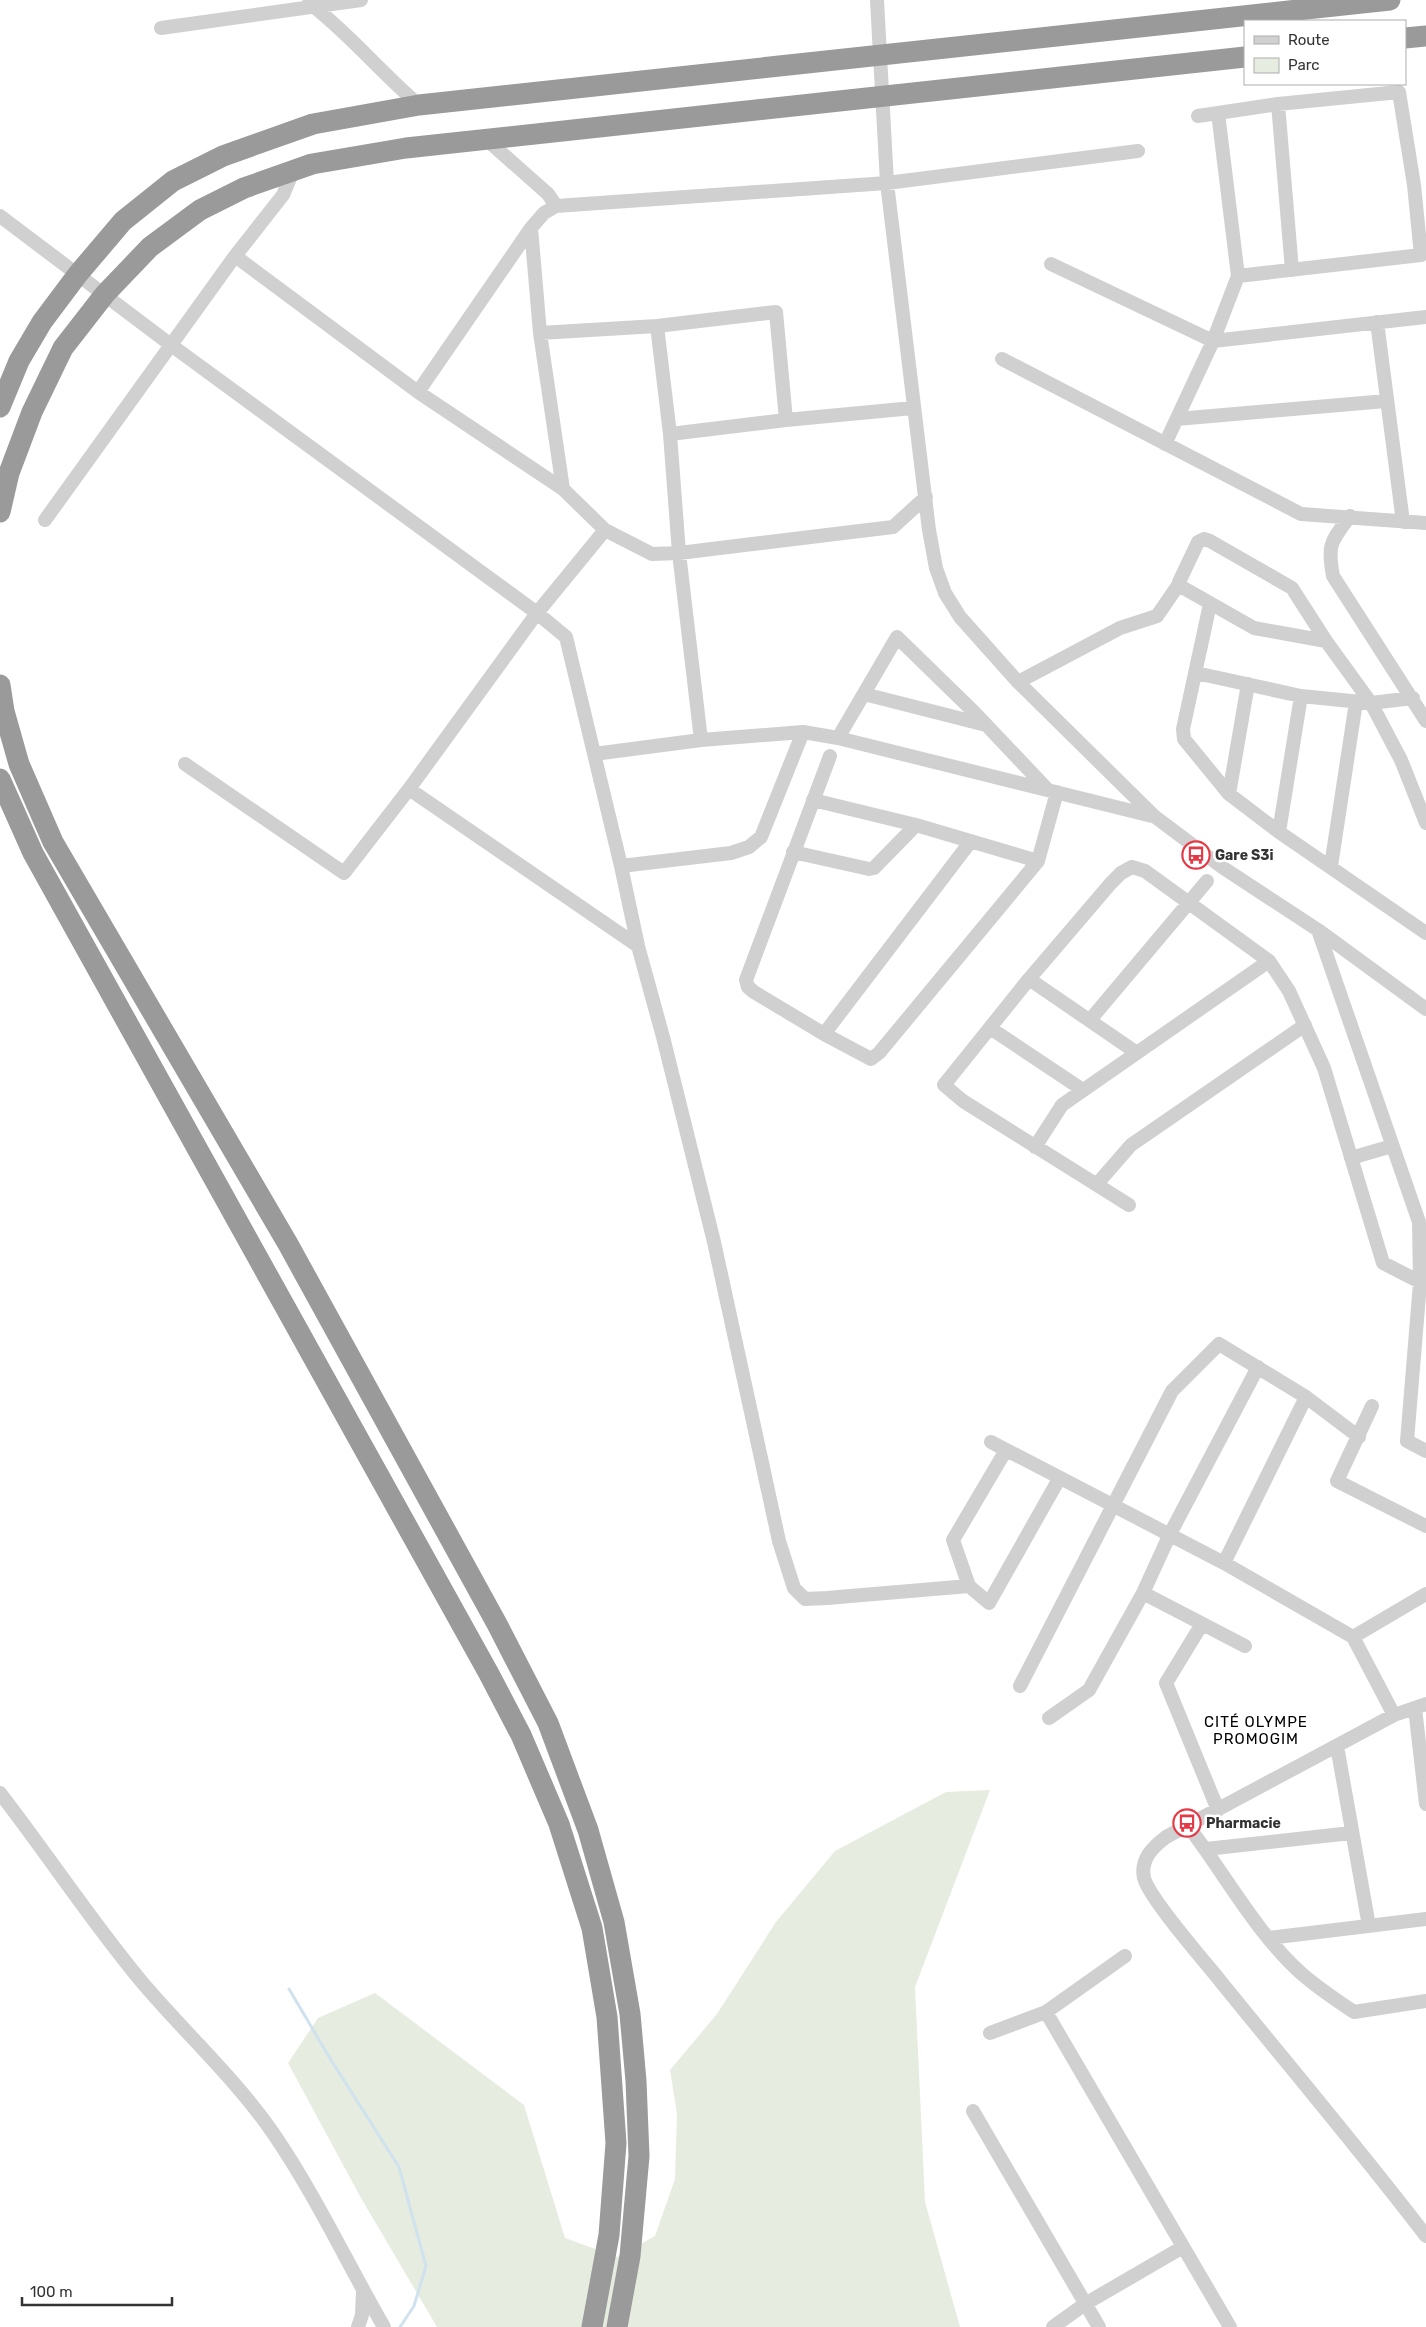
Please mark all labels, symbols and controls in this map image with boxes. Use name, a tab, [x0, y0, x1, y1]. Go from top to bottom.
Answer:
legend	[1244, 20, 1406, 85]
text: Route	[1288, 31, 1330, 49]
text: Parc	[1288, 56, 1320, 74]
bus stop icon: Gare S3i	[1181, 840, 1211, 870]
place label: Gare S3i	[1215, 847, 1273, 864]
district label: CITÉ OLYMPE PROMOGIM	[1204, 1713, 1308, 1748]
bus stop icon: Pharmacie	[1172, 1808, 1202, 1838]
place label: Pharmacie	[1206, 1815, 1281, 1832]
scale bar	[22, 2274, 172, 2306]
text: 100 m	[30, 2283, 72, 2301]

